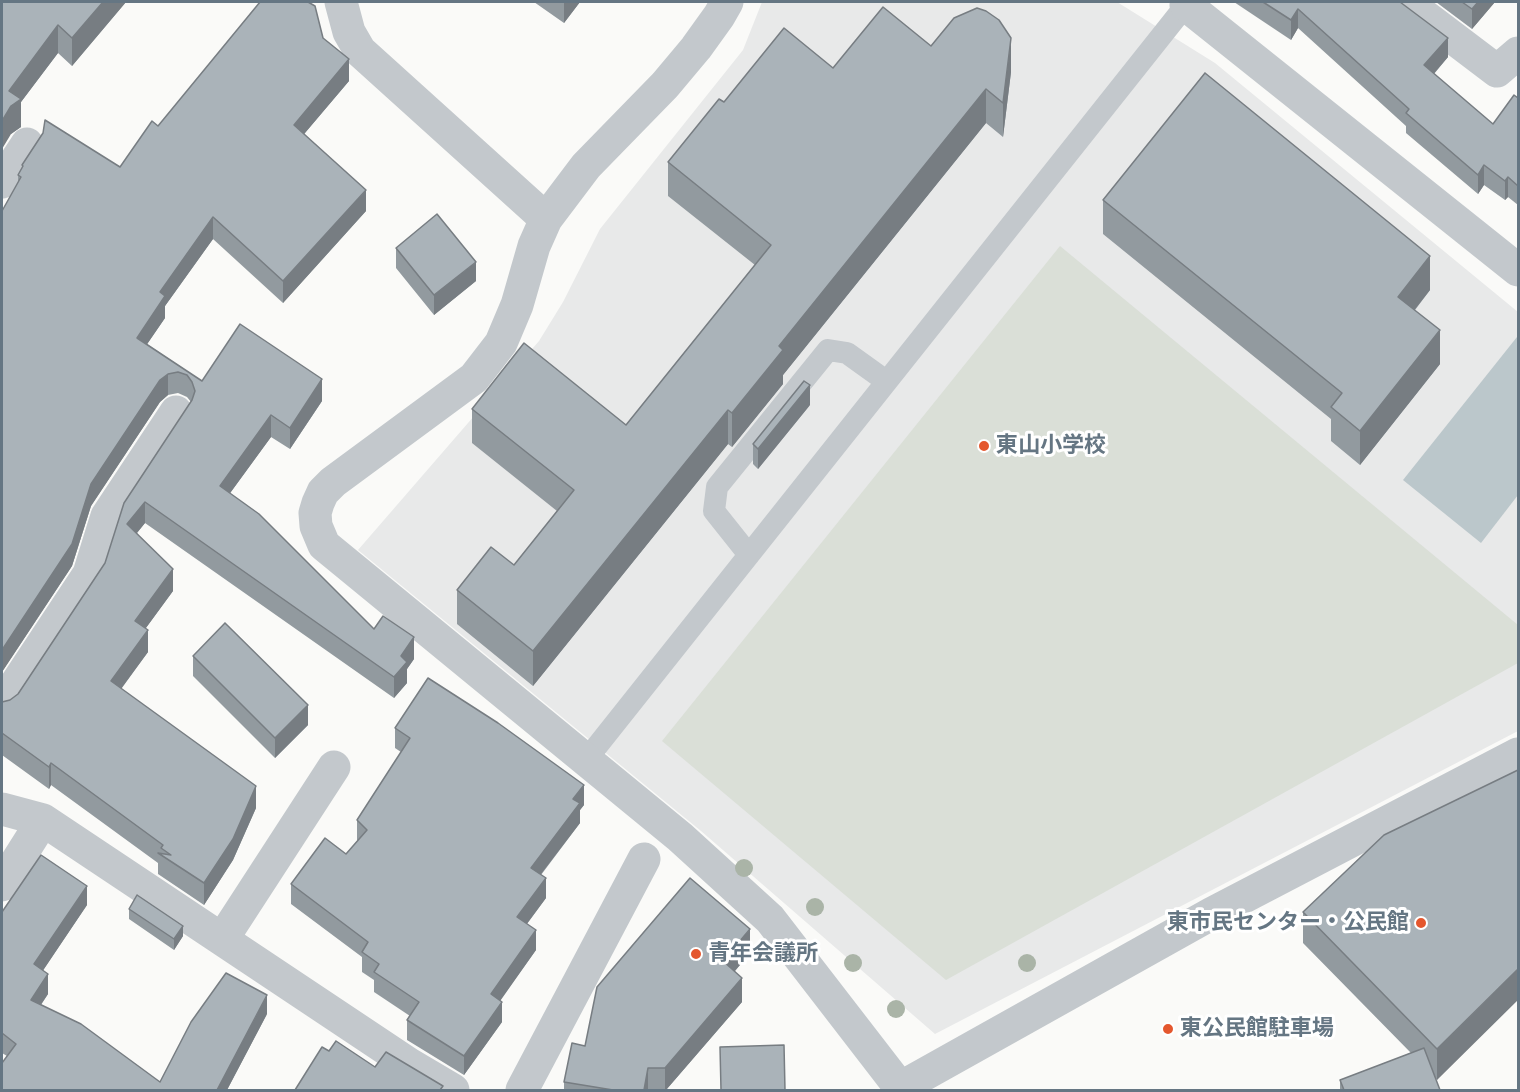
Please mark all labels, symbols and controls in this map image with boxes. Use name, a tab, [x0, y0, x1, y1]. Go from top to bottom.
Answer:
place label: 東山小学校	[996, 433, 1106, 459]
marker: 東山小学校	[977, 439, 991, 453]
place label: 東市民センター・公民館	[1167, 910, 1409, 936]
marker: 東市民センター・公民館	[1414, 916, 1428, 930]
place label: 青年会議所	[708, 941, 818, 967]
marker: 青年会議所	[689, 947, 703, 961]
place label: 東公民館駐車場	[1180, 1016, 1334, 1042]
marker: 東公民館駐車場	[1161, 1022, 1175, 1036]

